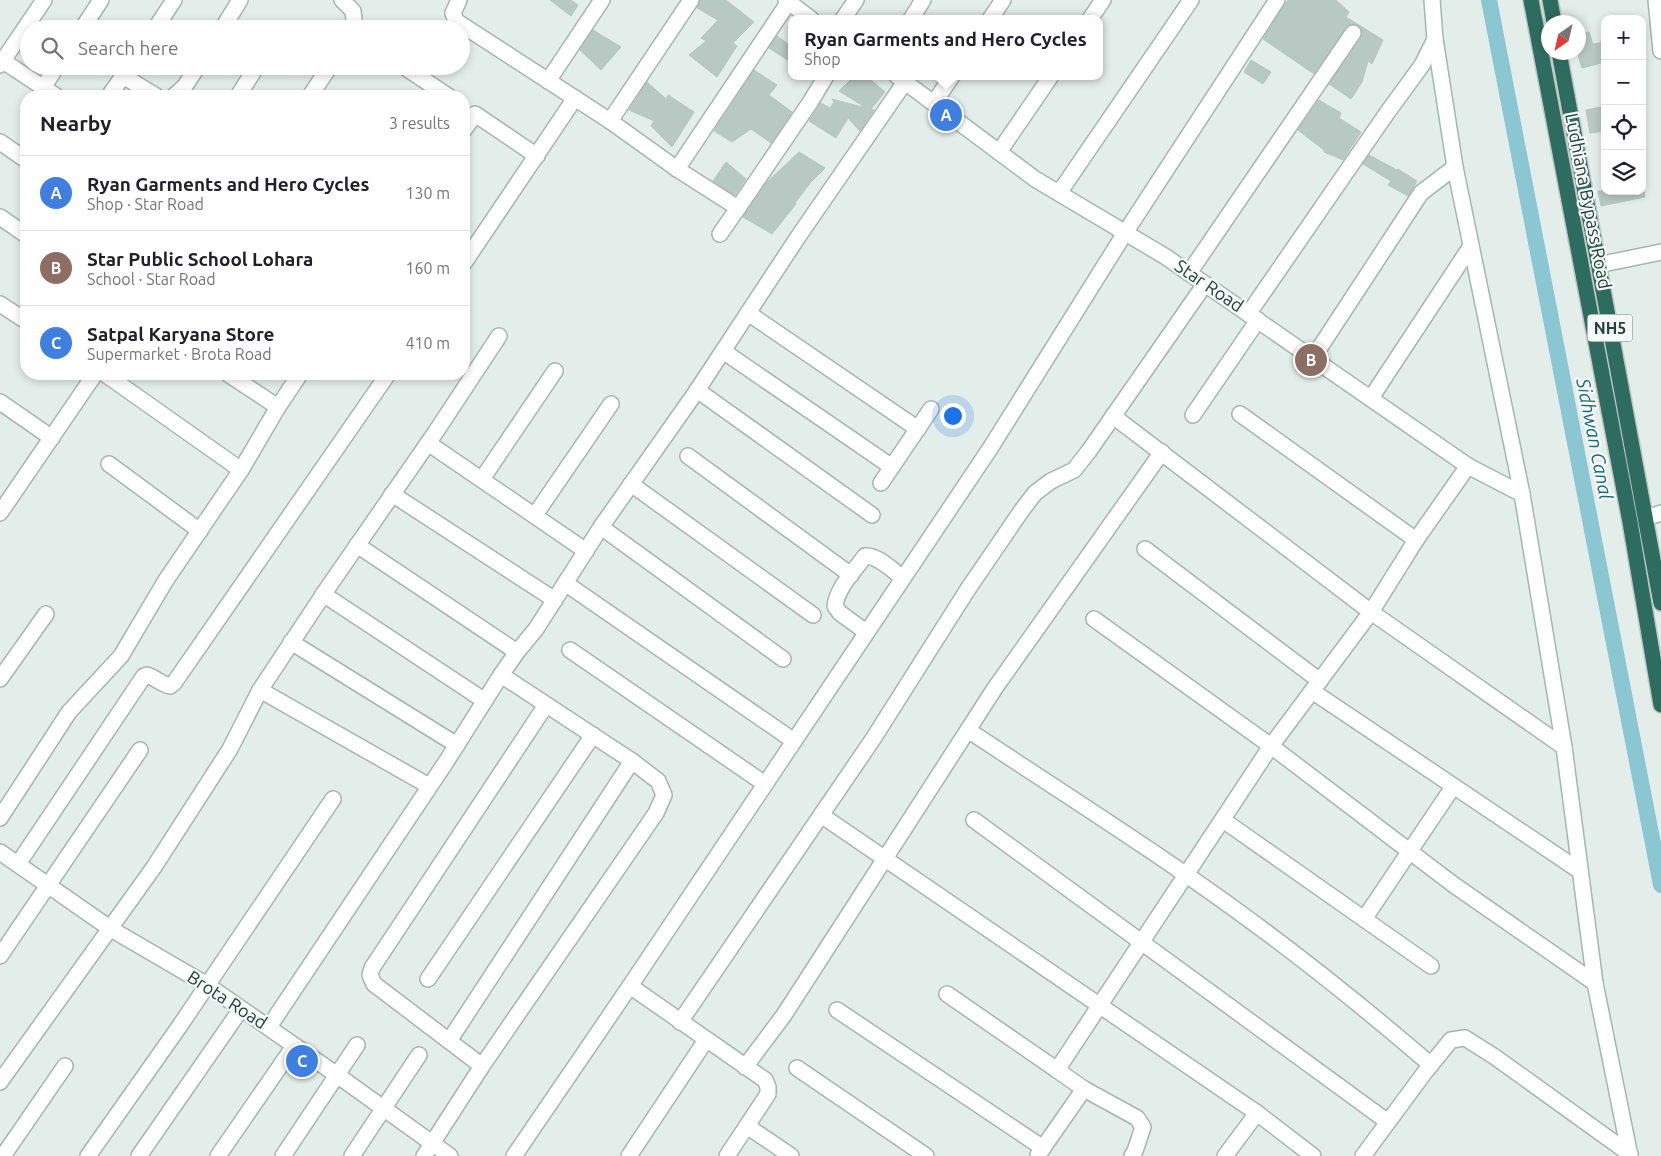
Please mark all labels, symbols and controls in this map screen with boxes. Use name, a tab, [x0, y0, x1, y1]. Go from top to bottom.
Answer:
popup	[788, 15, 1103, 80]
north arrow	[1541, 15, 1586, 60]
map controls	[1601, 15, 1646, 195]
button: +	[1601, 15, 1646, 60]
search box	[20, 20, 470, 75]
text: Ryan Garments and Hero Cycles	[804, 28, 1087, 50]
icon: search	[38, 34, 66, 62]
text: Search here	[78, 37, 178, 59]
text: Shop	[804, 50, 841, 68]
button: −	[1601, 60, 1646, 105]
pin: A	[930, 96, 962, 134]
button: locate	[1601, 105, 1646, 150]
text: Nearby	[40, 111, 111, 135]
street label: Ludhiana Bypass Road	[1562, 111, 1616, 290]
text: 3 results	[389, 114, 450, 132]
button: layers	[1601, 150, 1646, 195]
text: Ryan Garments and Hero Cycles	[87, 173, 369, 195]
text: A	[50, 184, 62, 202]
text: 130 m	[405, 184, 450, 202]
text: Shop · Star Road	[87, 195, 204, 213]
text: Star Public School Lohara	[87, 248, 313, 270]
street label: Star Road	[1172, 255, 1248, 315]
text: B	[51, 259, 61, 277]
text: 160 m	[405, 259, 450, 277]
text: School · Star Road	[87, 270, 216, 288]
road number: NH5	[1588, 314, 1632, 342]
text: Satpal Karyana Store	[87, 323, 275, 345]
text: C	[51, 334, 61, 352]
text: 410 m	[405, 334, 450, 352]
pin: B	[1295, 341, 1327, 379]
text: Supermarket · Brota Road	[87, 345, 272, 363]
water label: Sidhwan Canal	[1572, 375, 1618, 502]
your location	[940, 403, 966, 429]
street label: Brota Road	[184, 966, 271, 1032]
pin: C	[286, 1042, 318, 1080]

